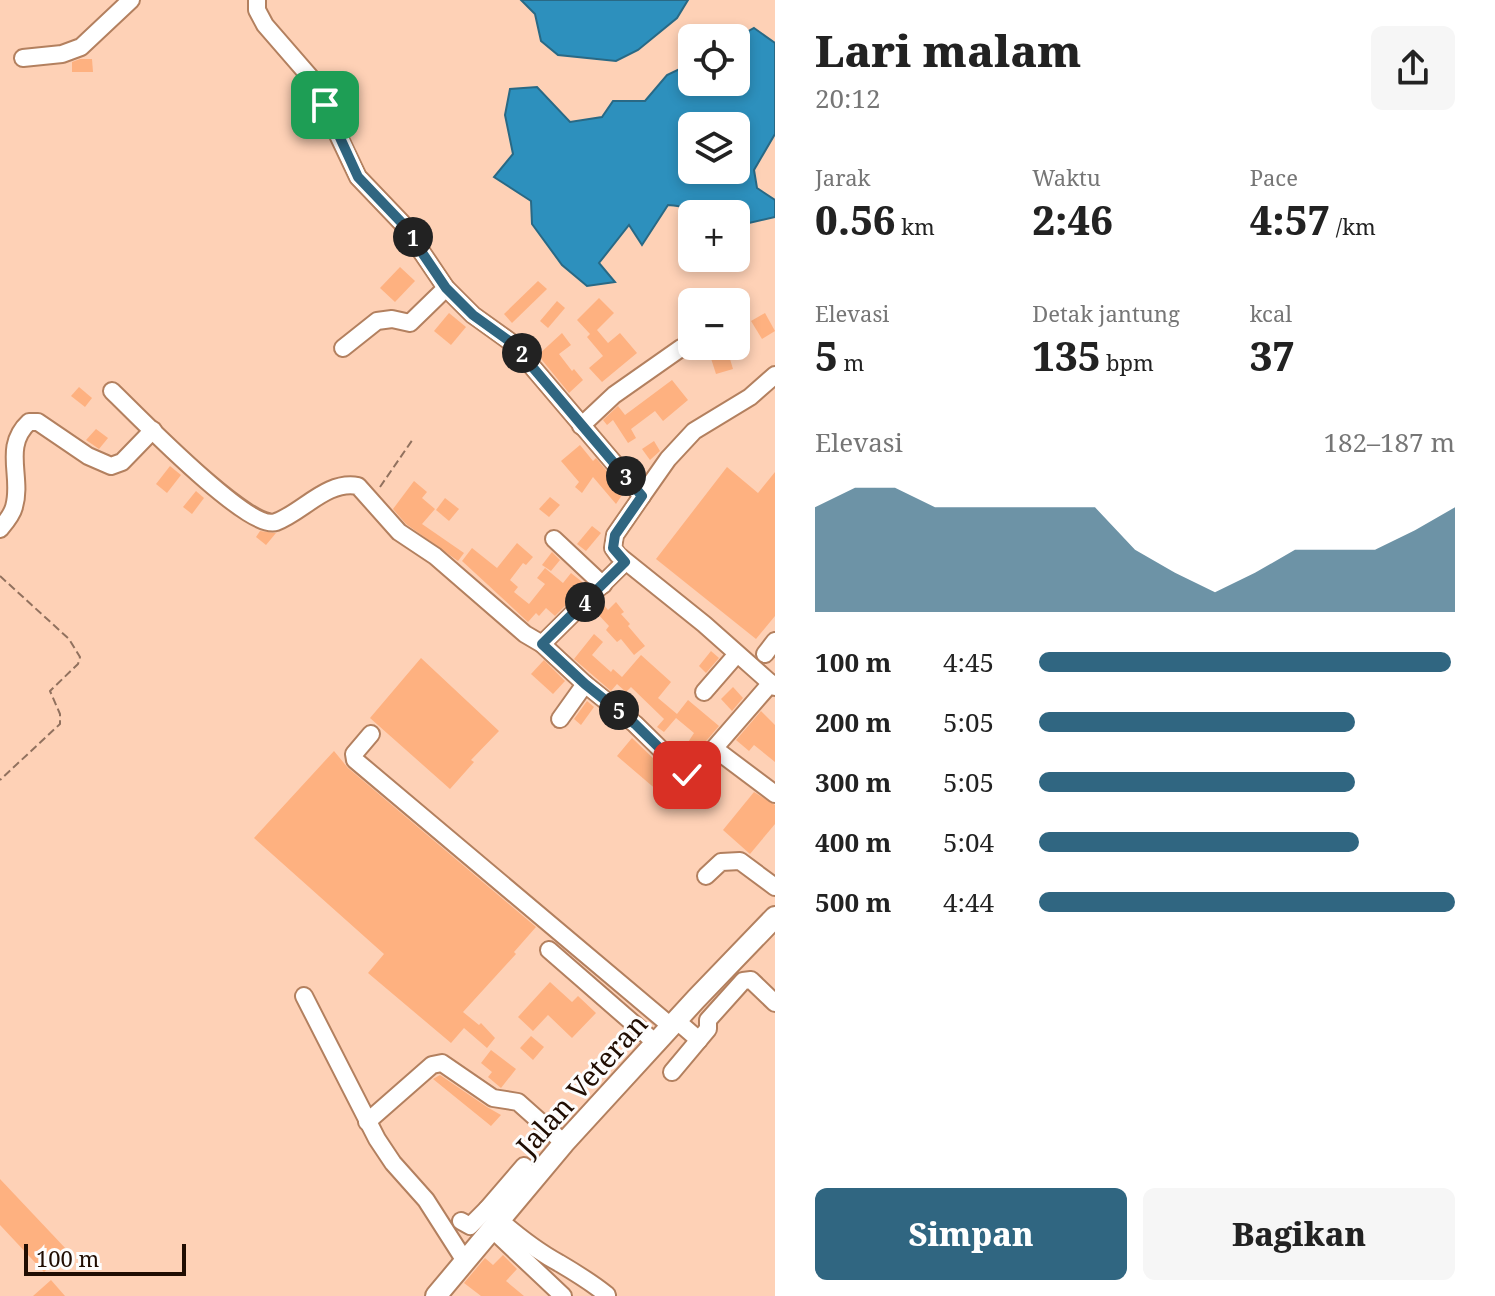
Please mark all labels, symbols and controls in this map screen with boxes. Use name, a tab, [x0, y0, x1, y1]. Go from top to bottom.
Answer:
text: Lari malam	[815, 20, 1081, 80]
map controls	[678, 24, 750, 360]
button: locate	[678, 24, 750, 96]
button: share	[1371, 26, 1455, 110]
pin	[291, 71, 359, 139]
text: 20:12	[815, 80, 881, 116]
icon: arrive	[303, 83, 347, 127]
button: layers	[678, 112, 750, 184]
text: Jarak	[815, 162, 870, 192]
text: Waktu	[1032, 162, 1101, 192]
text: Pace	[1250, 162, 1298, 192]
text: 0.56	[815, 192, 896, 247]
text: 2:46	[1032, 192, 1113, 247]
text: 4:57	[1250, 192, 1330, 247]
button: +	[678, 200, 750, 272]
text: km	[896, 211, 935, 241]
text: /km	[1330, 211, 1376, 241]
pin: 1	[393, 217, 433, 257]
text: 1	[407, 222, 419, 252]
button: −	[678, 288, 750, 360]
text: Elevasi	[815, 298, 889, 328]
text: Detak jantung	[1032, 298, 1180, 328]
text: kcal	[1250, 298, 1292, 328]
text: 5	[815, 328, 838, 383]
text: 135	[1032, 328, 1100, 383]
text: 37	[1250, 328, 1295, 383]
pin: 2	[502, 333, 542, 373]
text: 2	[516, 338, 528, 368]
text: m	[838, 347, 864, 377]
text: bpm	[1100, 347, 1154, 377]
text: Elevasi	[815, 424, 903, 460]
text: 182–187 m	[1323, 424, 1455, 460]
pin: 3	[606, 456, 646, 496]
text: 3	[620, 461, 632, 491]
pin: 4	[565, 582, 605, 622]
text: 4	[579, 587, 591, 617]
text: 100 m	[815, 644, 891, 680]
text: 4:45	[943, 644, 994, 680]
pin: 5	[599, 690, 639, 730]
text: 5	[613, 695, 625, 725]
text: 200 m	[815, 704, 891, 740]
text: 5:05	[943, 704, 994, 740]
pin	[653, 741, 721, 809]
icon: check	[665, 753, 709, 797]
text: 300 m	[815, 764, 891, 800]
text: 5:05	[943, 764, 994, 800]
text: 400 m	[815, 824, 891, 860]
text: 5:04	[943, 824, 994, 860]
text: 500 m	[815, 884, 891, 920]
text: 4:44	[943, 884, 994, 920]
street label: Jalan Veteran	[507, 1005, 655, 1164]
button: Simpan	[815, 1188, 1127, 1280]
button: Bagikan	[1143, 1188, 1455, 1280]
scale bar	[24, 1240, 186, 1276]
text: 100 m	[36, 1243, 99, 1273]

